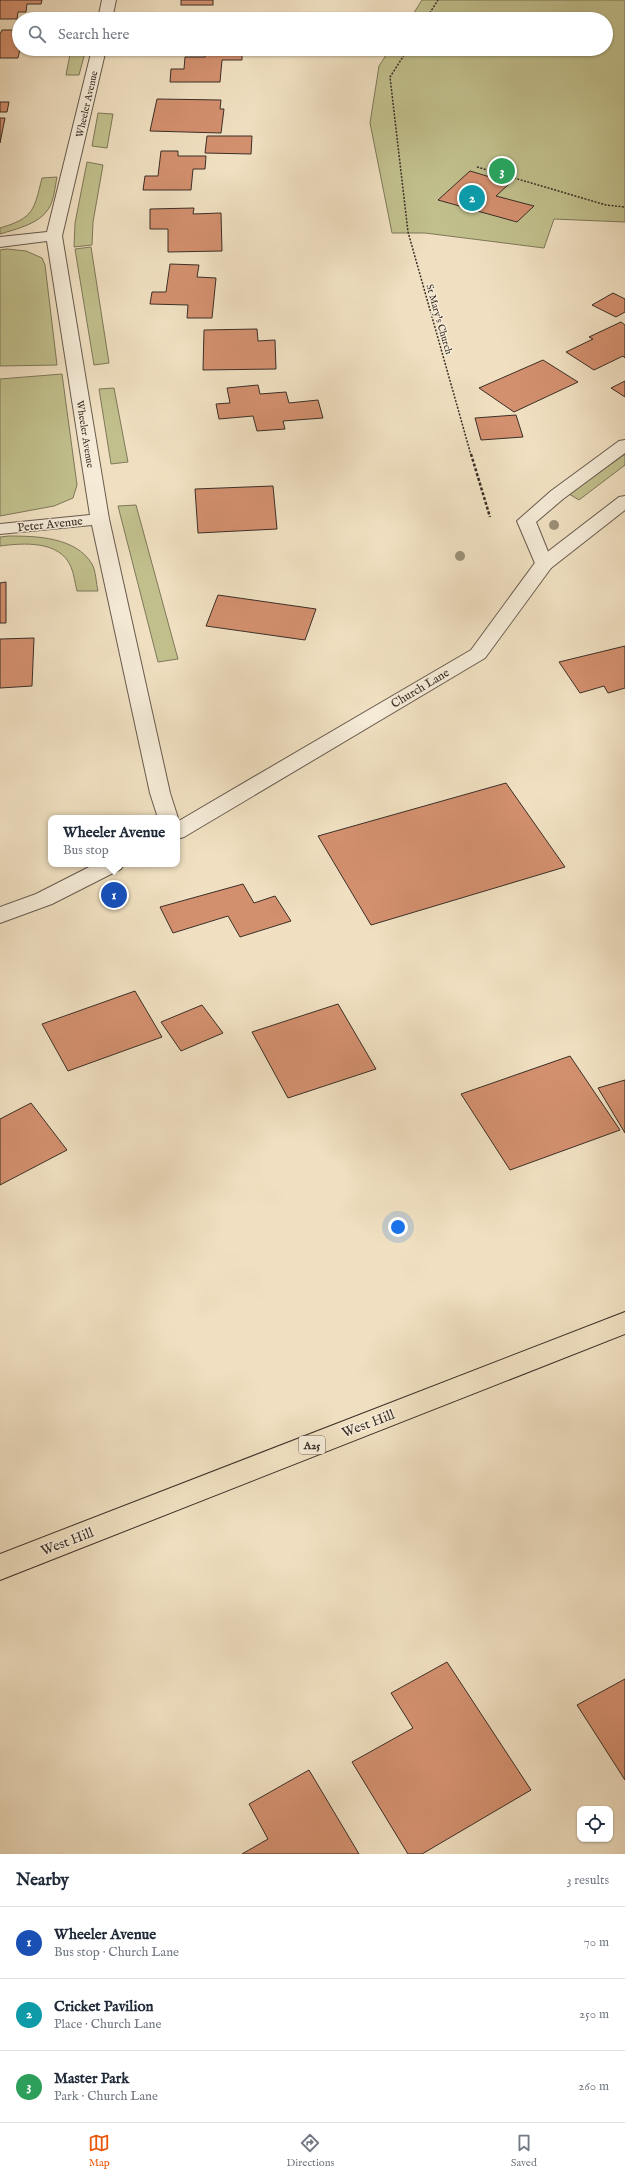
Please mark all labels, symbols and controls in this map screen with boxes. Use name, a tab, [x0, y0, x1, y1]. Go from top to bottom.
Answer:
search box	[12, 12, 613, 56]
icon: search	[26, 23, 48, 45]
text: Search here	[58, 25, 129, 44]
street label: Wheeler Avenue	[73, 69, 102, 139]
pin: 3	[489, 156, 515, 186]
pin: 2	[459, 183, 485, 213]
street label: St Mary's Church	[422, 283, 455, 357]
street label: Wheeler Avenue	[73, 400, 96, 469]
street label: Peter Avenue	[17, 514, 84, 535]
street label: Church Lane	[388, 665, 453, 712]
popup	[48, 815, 180, 867]
text: Wheeler Avenue	[63, 823, 165, 842]
text: Bus stop	[63, 842, 109, 859]
pin: 1	[101, 880, 127, 910]
your location	[388, 1217, 408, 1237]
street label: West Hill	[339, 1406, 398, 1442]
road number: A25	[299, 1436, 325, 1454]
street label: West Hill	[38, 1524, 97, 1560]
map controls	[577, 1806, 613, 1842]
button: locate	[577, 1806, 613, 1842]
text: Nearby	[16, 1870, 69, 1891]
text: 3 results	[567, 1872, 609, 1889]
text: Wheeler Avenue	[54, 1925, 156, 1944]
text: 1	[27, 1934, 31, 1951]
text: 70 m	[584, 1934, 609, 1951]
text: Bus stop · Church Lane	[54, 1944, 179, 1961]
text: Cricket Pavilion	[54, 1997, 153, 2016]
text: 2	[26, 2006, 32, 2023]
text: 250 m	[579, 2006, 609, 2023]
text: Place · Church Lane	[54, 2016, 162, 2033]
text: Master Park	[54, 2069, 129, 2088]
text: 3	[27, 2078, 31, 2095]
text: 260 m	[578, 2078, 609, 2095]
text: Park · Church Lane	[54, 2088, 158, 2105]
tab: Map	[88, 2132, 110, 2170]
tab: Directions	[287, 2132, 334, 2170]
tab: Saved	[511, 2132, 537, 2170]

